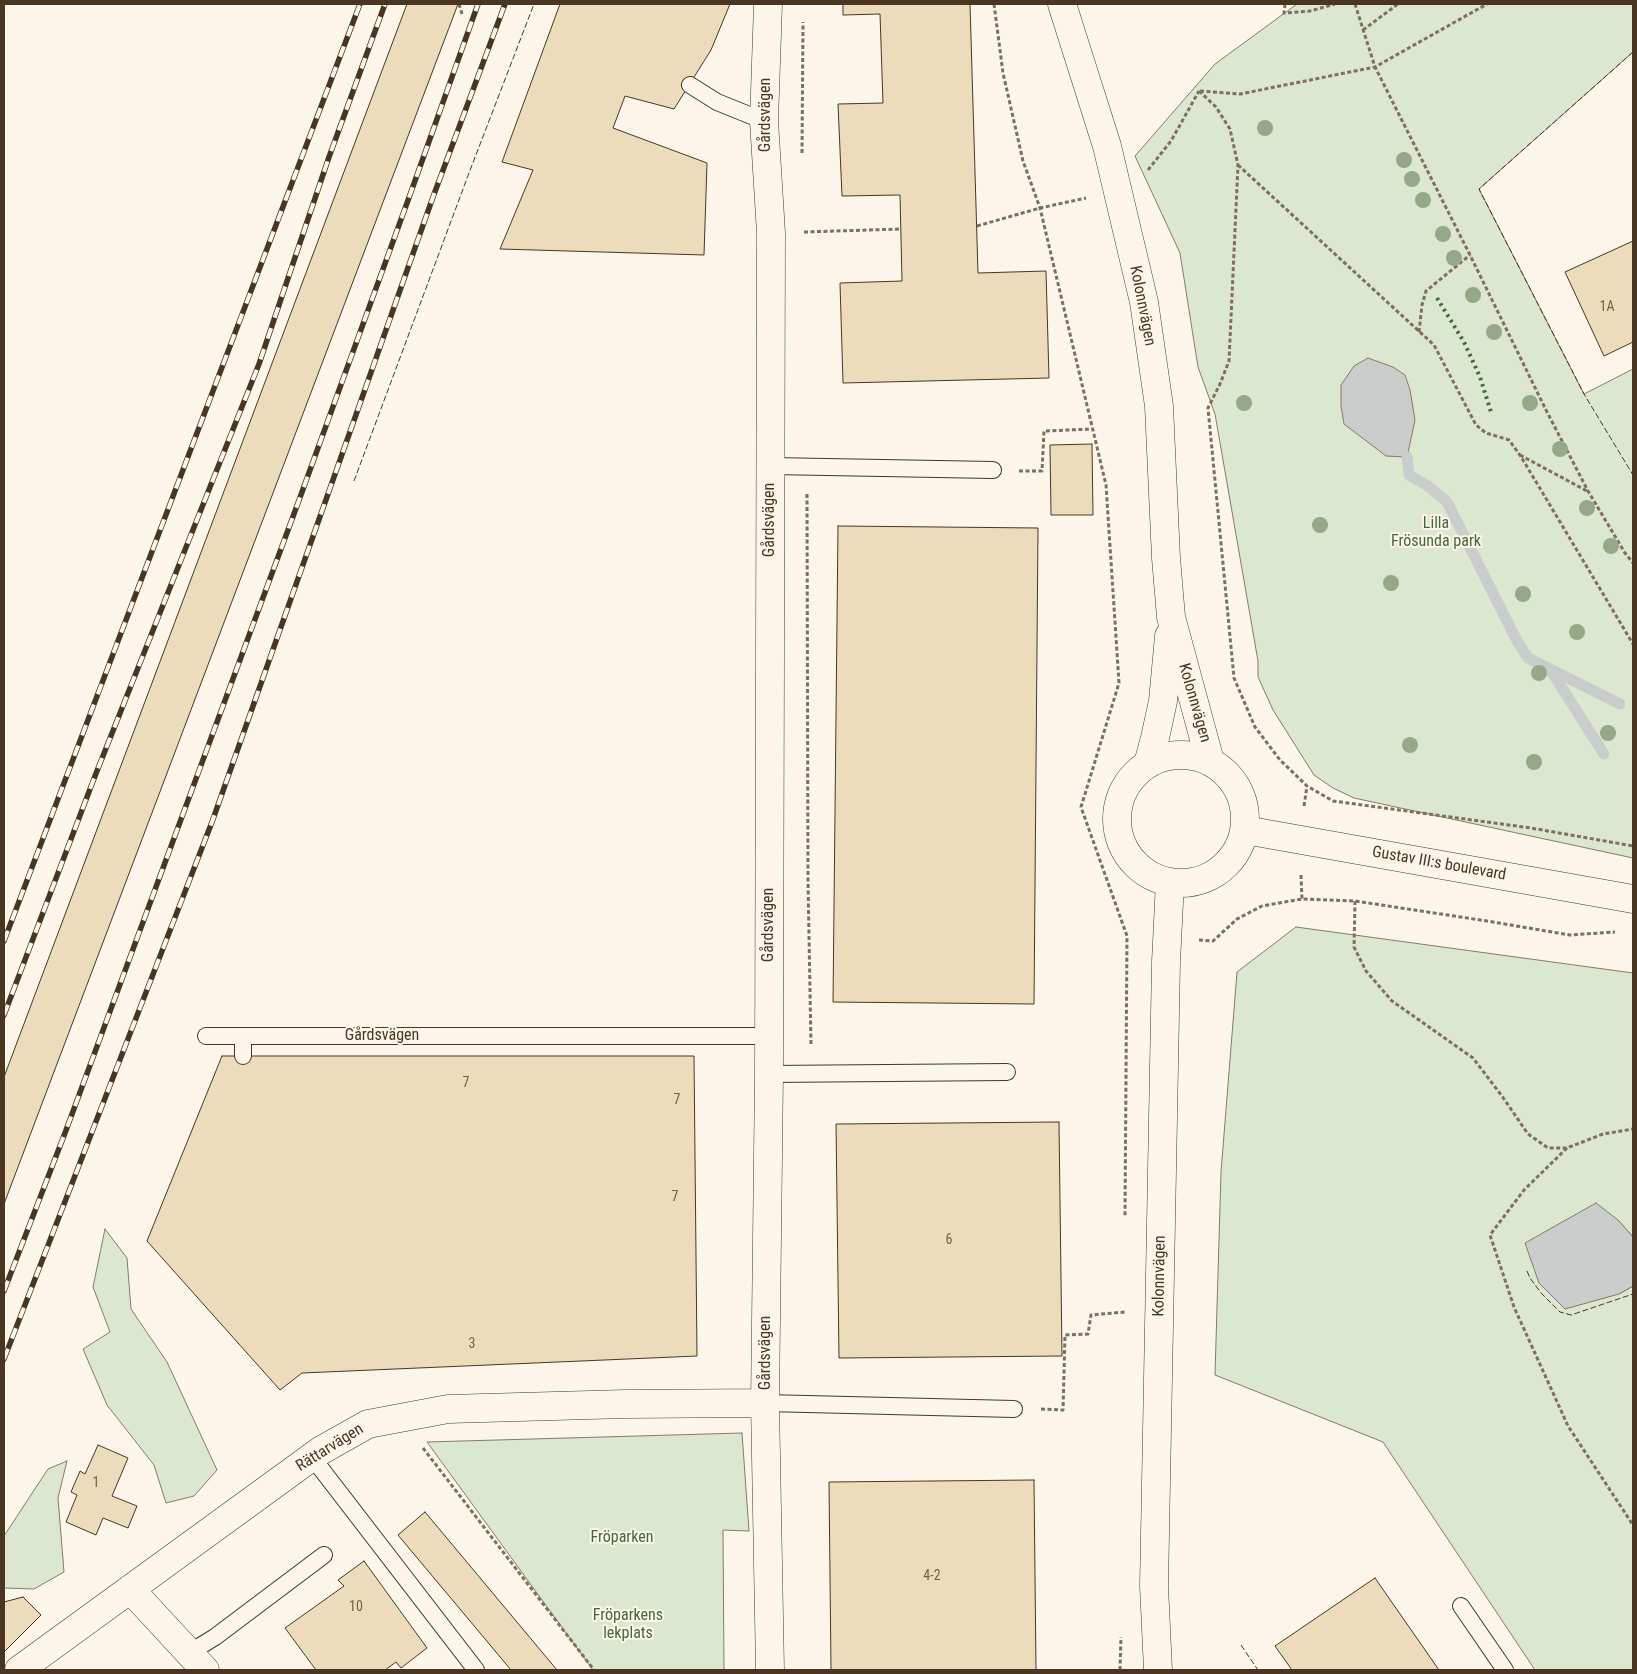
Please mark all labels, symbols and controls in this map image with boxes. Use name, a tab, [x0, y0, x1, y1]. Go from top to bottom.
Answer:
street label: Gårdsvägen	[756, 78, 776, 152]
street label: Kolonnvägen	[1125, 264, 1159, 348]
house number: 1A	[1600, 299, 1614, 315]
street label: Gårdsvägen	[760, 483, 780, 557]
park label: Lilla Frösunda park	[1391, 514, 1481, 552]
street label: Kolonnvägen	[1174, 661, 1214, 745]
street label: Gustav III:s boulevard	[1370, 843, 1508, 885]
street label: Gårdsvägen	[759, 888, 779, 962]
street label: Gårdsvägen	[345, 1026, 419, 1046]
house number: 7	[463, 1075, 469, 1091]
house number: 7	[674, 1092, 680, 1108]
house number: 7	[672, 1189, 678, 1205]
house number: 6	[946, 1232, 952, 1248]
street label: Kolonnvägen	[1150, 1235, 1170, 1317]
street label: Gårdsvägen	[756, 1316, 776, 1390]
house number: 3	[469, 1336, 475, 1352]
street label: Rättarvägen	[293, 1420, 367, 1476]
house number: 1	[93, 1475, 99, 1491]
park label: Fröparken	[591, 1528, 653, 1548]
house number: 4-2	[923, 1568, 941, 1584]
house number: 10	[349, 1599, 363, 1615]
park label: Fröparkens lekplats	[593, 1606, 663, 1644]

